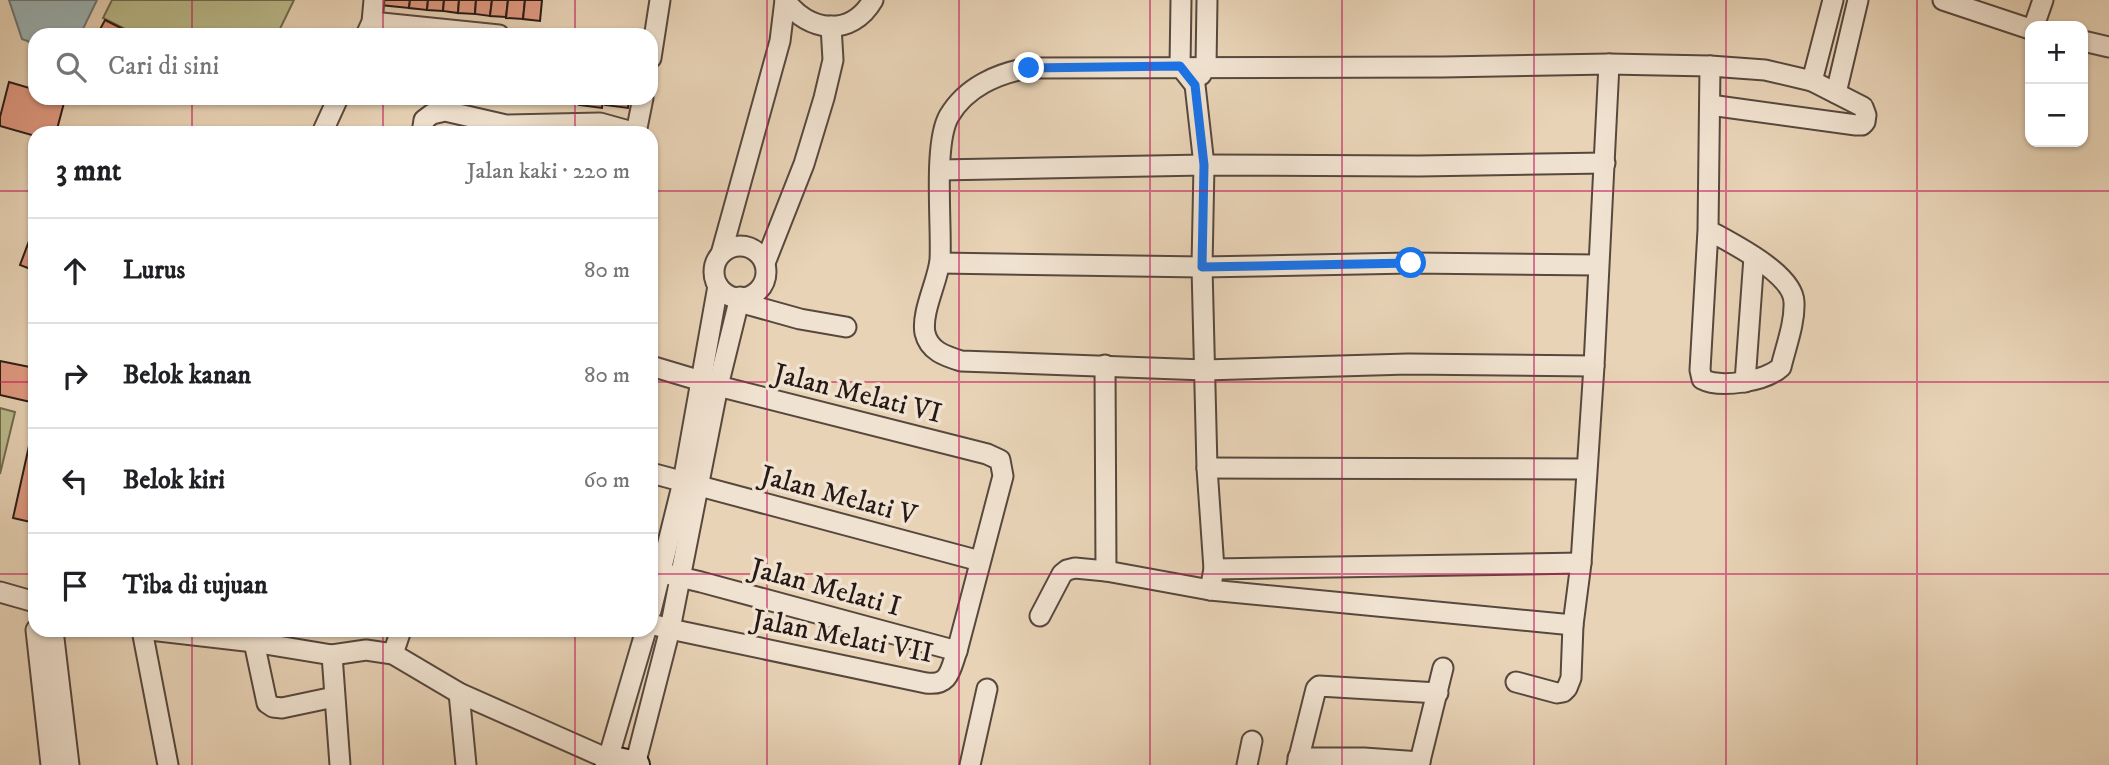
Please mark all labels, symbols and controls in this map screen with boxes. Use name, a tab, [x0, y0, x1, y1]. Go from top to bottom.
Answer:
map controls	[2025, 21, 2088, 147]
button: +	[2025, 21, 2088, 84]
search box	[28, 28, 658, 105]
icon: search	[52, 48, 90, 86]
text: Cari di sini	[108, 50, 219, 83]
route end	[1013, 52, 1044, 83]
button: −	[2025, 84, 2088, 147]
text: 3 mnt	[56, 153, 121, 190]
text: Jalan kaki · 220 m	[467, 157, 630, 186]
route start	[1395, 247, 1426, 278]
icon: ahead	[56, 252, 94, 290]
text: Lurus	[123, 254, 185, 287]
text: 80 m	[584, 256, 630, 285]
street label: Jalan Melati VI	[767, 355, 945, 431]
icon: right	[56, 357, 94, 395]
text: Belok kanan	[123, 359, 251, 392]
text: 80 m	[584, 361, 630, 390]
street label: Jalan Melati V	[754, 457, 922, 533]
icon: left	[56, 462, 94, 500]
text: Belok kiri	[123, 464, 225, 497]
text: 60 m	[583, 466, 630, 495]
street label: Jalan Melati I	[744, 550, 905, 624]
icon: arrive	[56, 567, 94, 605]
text: Tiba di tujuan	[123, 569, 268, 602]
street label: Jalan Melati VII	[746, 601, 936, 671]

